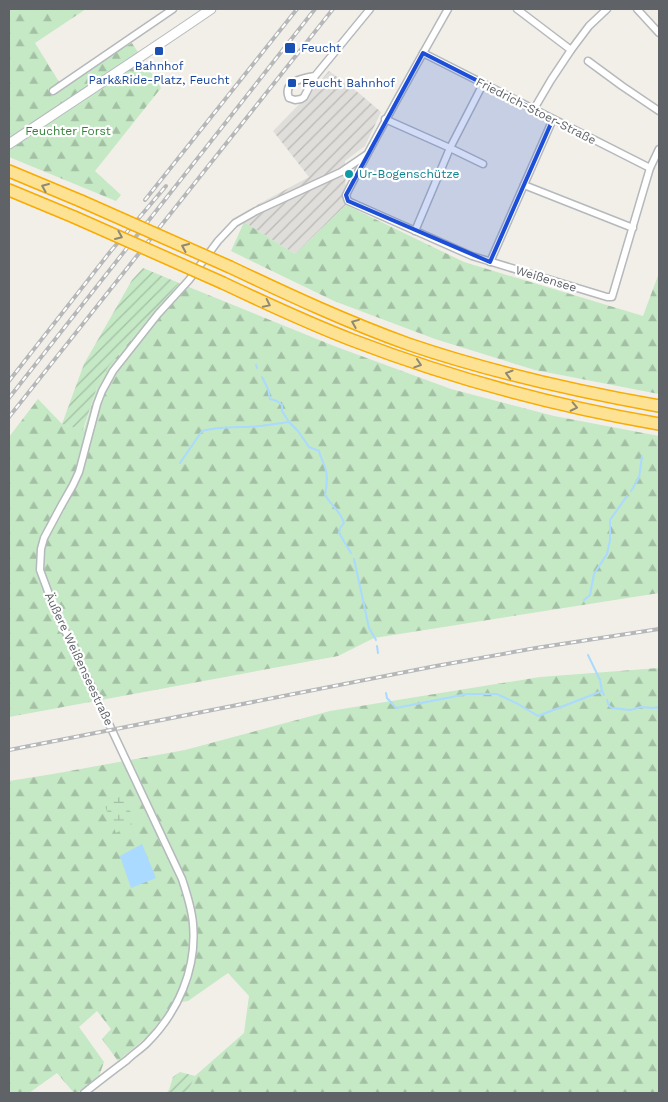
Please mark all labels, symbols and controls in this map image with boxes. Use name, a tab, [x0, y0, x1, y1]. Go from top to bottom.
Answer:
marker: Feucht	[283, 41, 297, 55]
place label: Feucht	[301, 41, 341, 55]
marker: Bahnhof Park&Ride-Platz, Feucht	[153, 45, 165, 57]
place label: Bahnhof Park&Ride-Platz, Feucht	[88, 59, 230, 87]
street label: Friedrich-Stoer-Straße	[474, 75, 598, 147]
place label: Feucht Bahnhof	[302, 76, 395, 90]
marker: Feucht Bahnhof	[286, 77, 298, 89]
park label: Feuchter Forst	[25, 124, 111, 138]
place label: Ur-Bogenschütze	[359, 167, 460, 181]
marker: Ur-Bogenschütze	[343, 168, 355, 180]
one-way arrow	[41, 182, 50, 193]
one-way arrow	[114, 230, 123, 241]
one-way arrow	[181, 243, 190, 254]
street label: Weißensee	[514, 263, 578, 295]
one-way arrow	[262, 297, 271, 308]
one-way arrow	[351, 319, 360, 329]
one-way arrow	[413, 358, 422, 368]
one-way arrow	[505, 369, 514, 379]
one-way arrow	[570, 402, 579, 412]
street label: Äußere Weißenseestraße	[42, 590, 116, 728]

